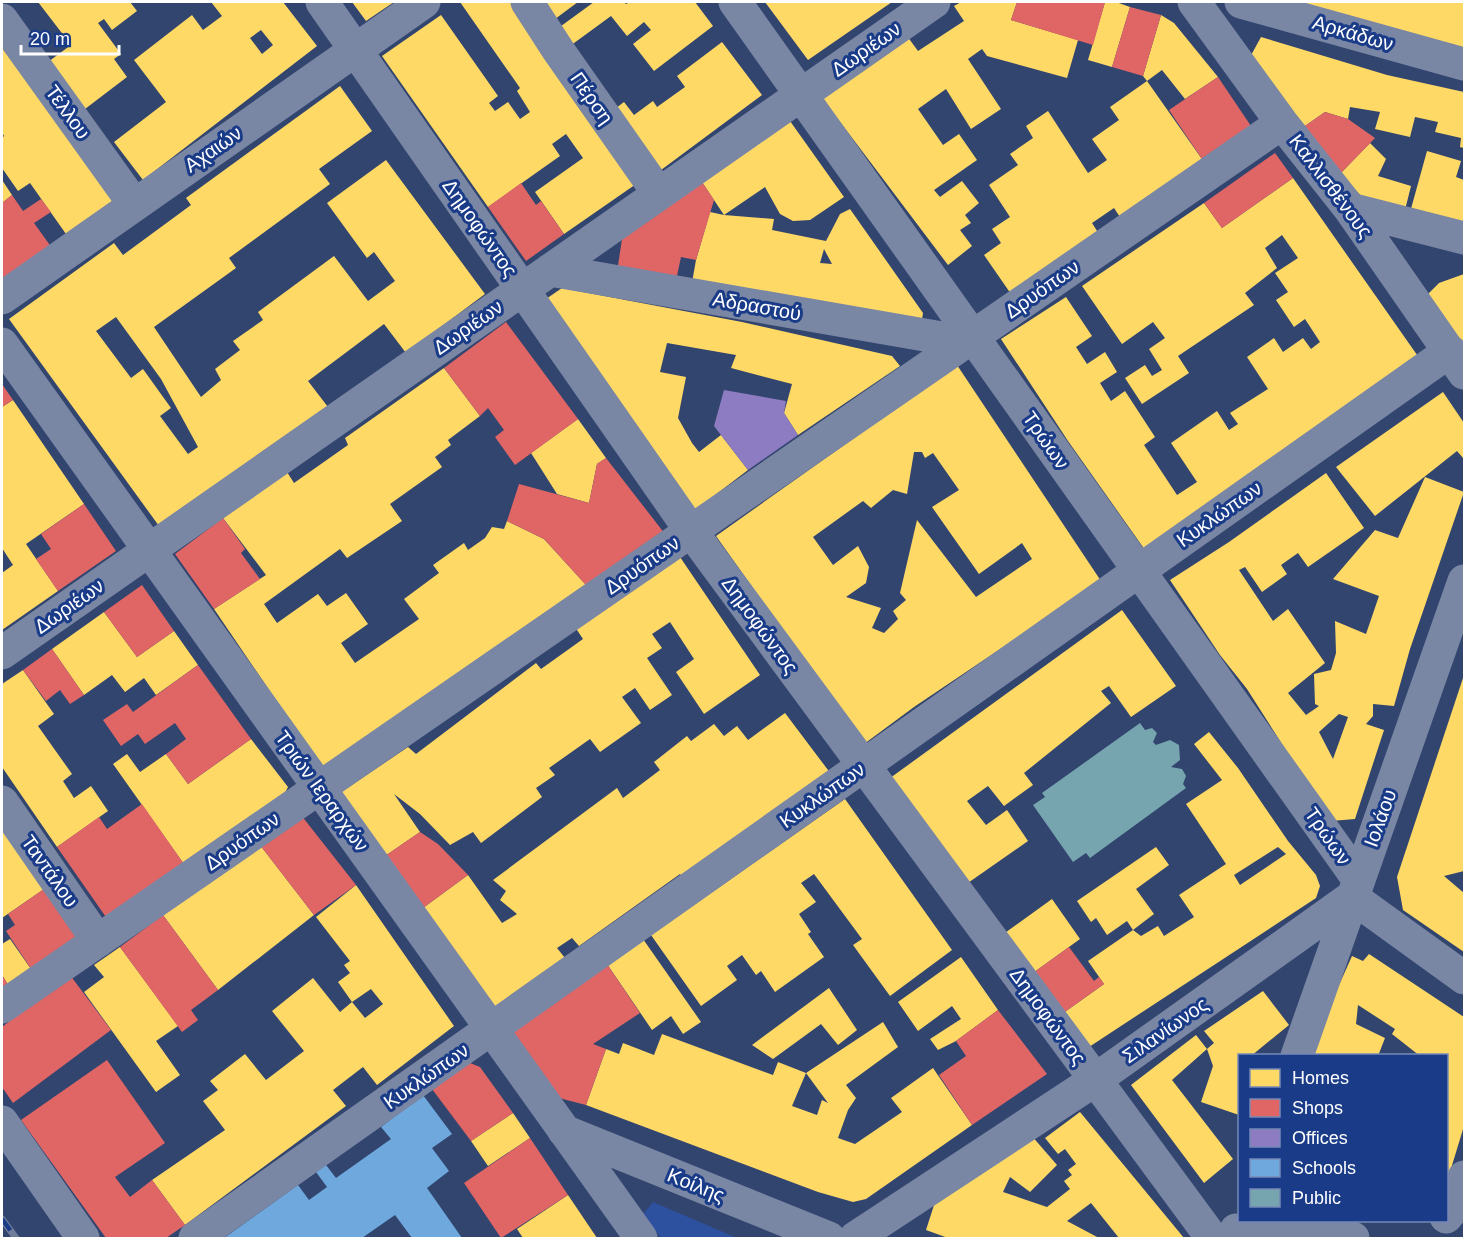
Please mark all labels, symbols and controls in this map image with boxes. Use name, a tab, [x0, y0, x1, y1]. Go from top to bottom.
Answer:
street label: Αρκάδων	[1310, 11, 1396, 55]
street label: Δωριέων	[827, 17, 905, 81]
scale bar	[21, 18, 118, 56]
text: 20 m	[30, 29, 70, 49]
street label: Πέρση	[566, 68, 618, 128]
street label: Τέλλου	[41, 81, 95, 143]
street label: Αχαιών	[180, 121, 246, 177]
street label: Καλλισθένους	[1285, 130, 1377, 242]
street label: Δημοφώντος	[438, 175, 522, 281]
street label: Δρυόπων	[1001, 255, 1083, 323]
street label: Αδραστού	[711, 287, 803, 325]
street label: Δωριέων	[429, 295, 507, 359]
street label: Τρώων	[1018, 407, 1074, 473]
street label: Κυκλώπων	[1172, 477, 1266, 551]
street label: Δρυόπων	[601, 531, 683, 599]
street label: Δημοφώντος	[718, 572, 803, 678]
street label: Δωριέων	[30, 574, 108, 638]
street label: Τριών Ιεραρχών	[271, 726, 373, 856]
street label: Κυκλώπων	[775, 758, 869, 832]
street label: Ιολάου	[1359, 786, 1401, 850]
street label: Τρώων	[1300, 803, 1356, 869]
street label: Δρυόπων	[201, 807, 283, 875]
street label: Ταντάλου	[17, 831, 83, 911]
street label: Δημοφώντος	[1006, 963, 1091, 1069]
street label: Σιλανίωνος	[1118, 992, 1212, 1067]
street label: Κυκλώπων	[379, 1039, 473, 1113]
legend	[1238, 1054, 1448, 1222]
text: Homes	[1292, 1068, 1349, 1088]
text: Shops	[1292, 1098, 1343, 1118]
text: Offices	[1292, 1128, 1348, 1148]
text: Schools	[1292, 1158, 1356, 1178]
street label: Κοίλης	[664, 1164, 728, 1206]
text: Public	[1292, 1188, 1341, 1208]

